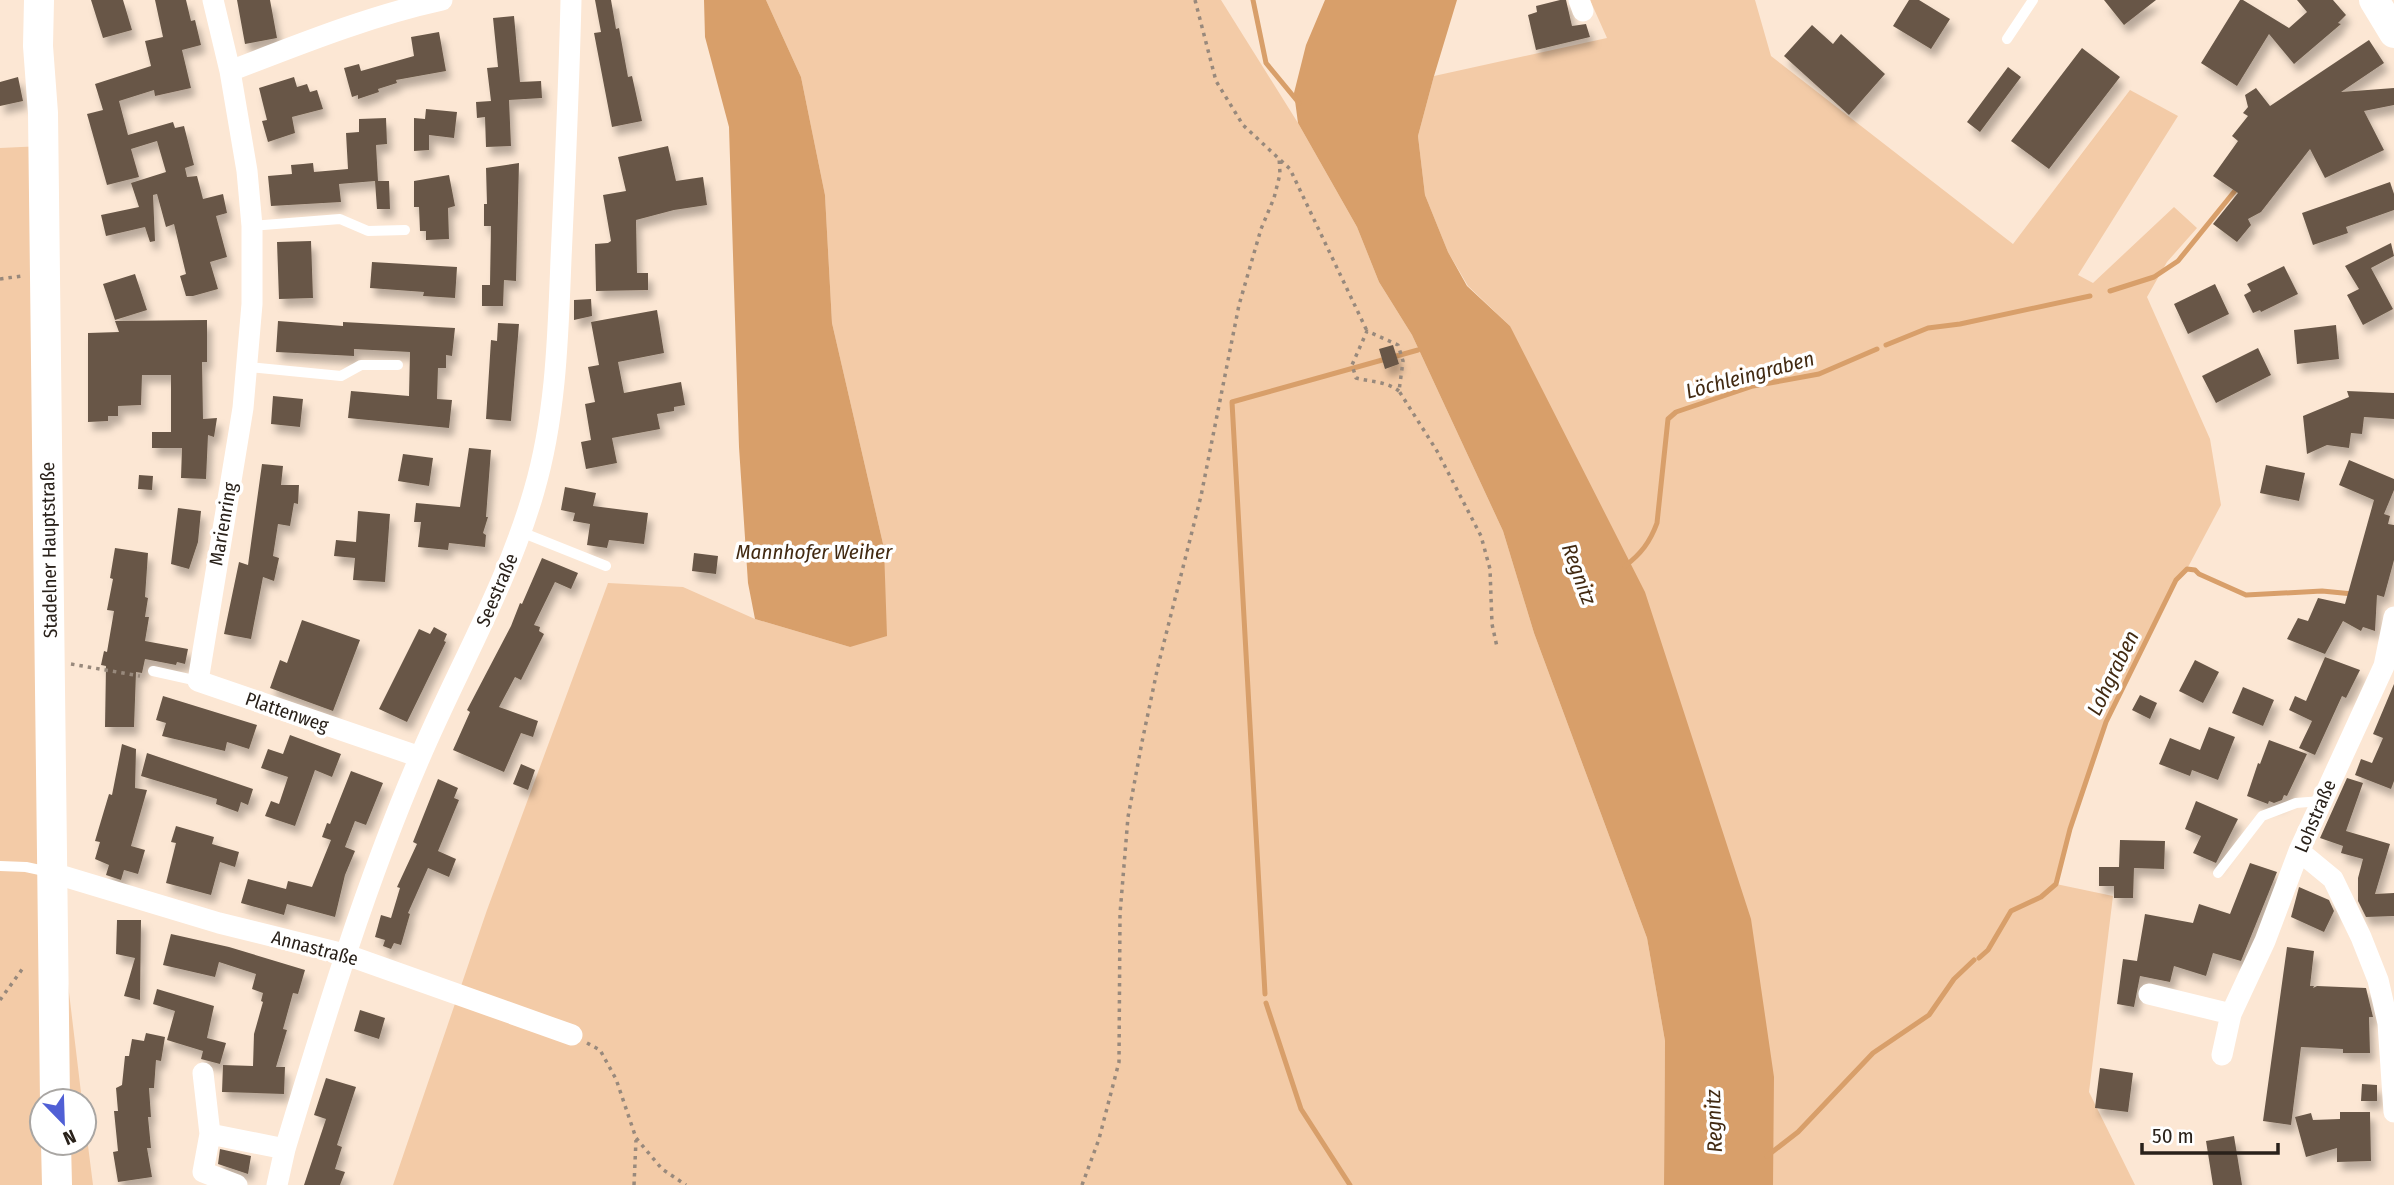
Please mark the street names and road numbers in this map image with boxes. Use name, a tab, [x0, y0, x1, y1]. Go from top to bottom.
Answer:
street label: Stadelner Hauptstraße	[36, 462, 62, 638]
street label: Marienring	[204, 481, 242, 567]
street label: Seestraße	[471, 550, 523, 630]
street label: Plattenweg	[242, 687, 332, 737]
street label: Lohstraße	[2289, 776, 2341, 856]
street label: Annastraße	[269, 925, 361, 971]

